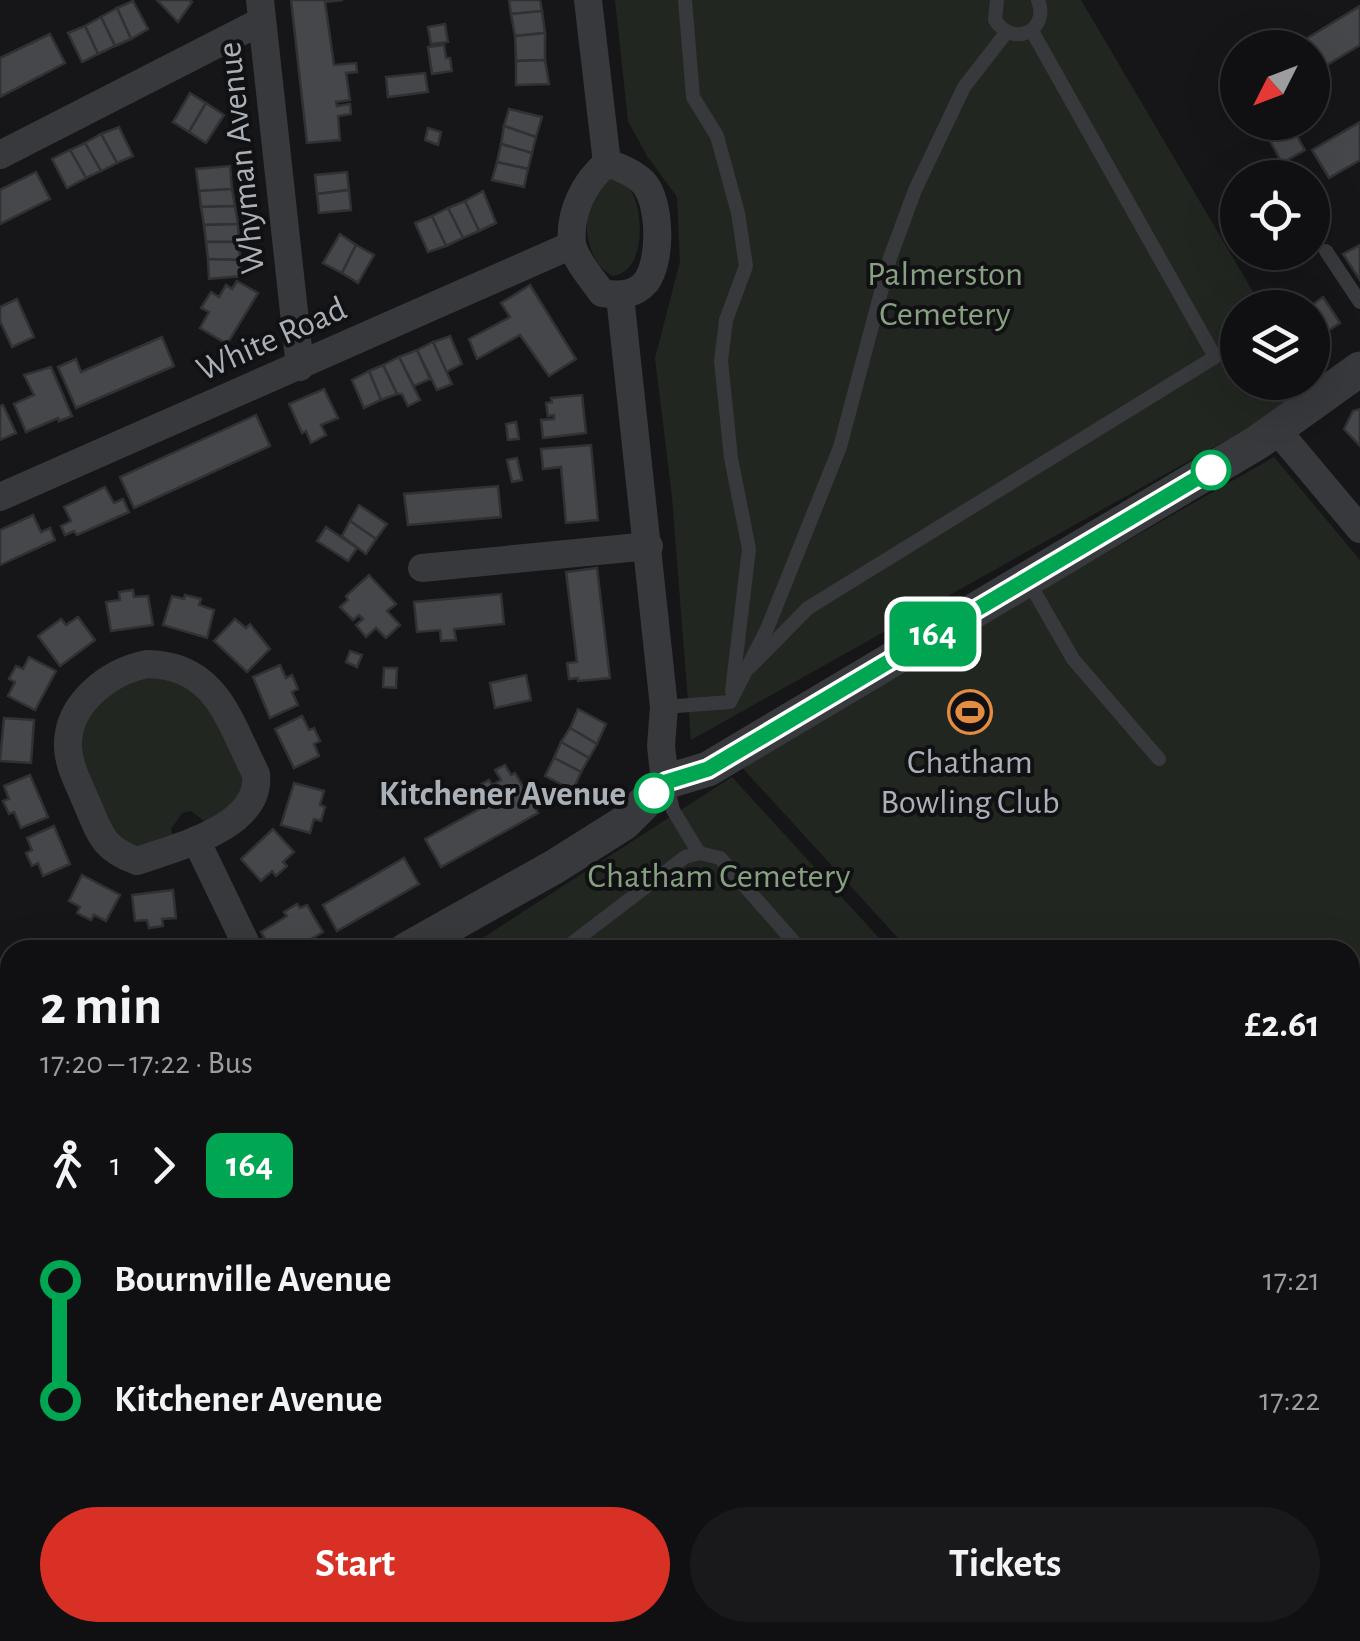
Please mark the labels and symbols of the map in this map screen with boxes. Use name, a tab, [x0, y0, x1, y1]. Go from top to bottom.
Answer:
north arrow	[1220, 30, 1330, 140]
street label: Whyman Avenue	[212, 40, 271, 276]
park label: Palmerston Cemetery	[867, 257, 1023, 332]
street label: White Road	[192, 291, 352, 388]
unlabelled marker	[1192, 451, 1230, 489]
line badge: 164	[876, 602, 990, 666]
sports icon: Chatham Bowling Club	[947, 689, 993, 735]
place label: Chatham Bowling Club	[880, 745, 1060, 820]
marker: Kitchener Avenue	[635, 774, 673, 812]
place label: Kitchener Avenue	[379, 777, 626, 812]
park label: Chatham Cemetery	[588, 859, 850, 894]

